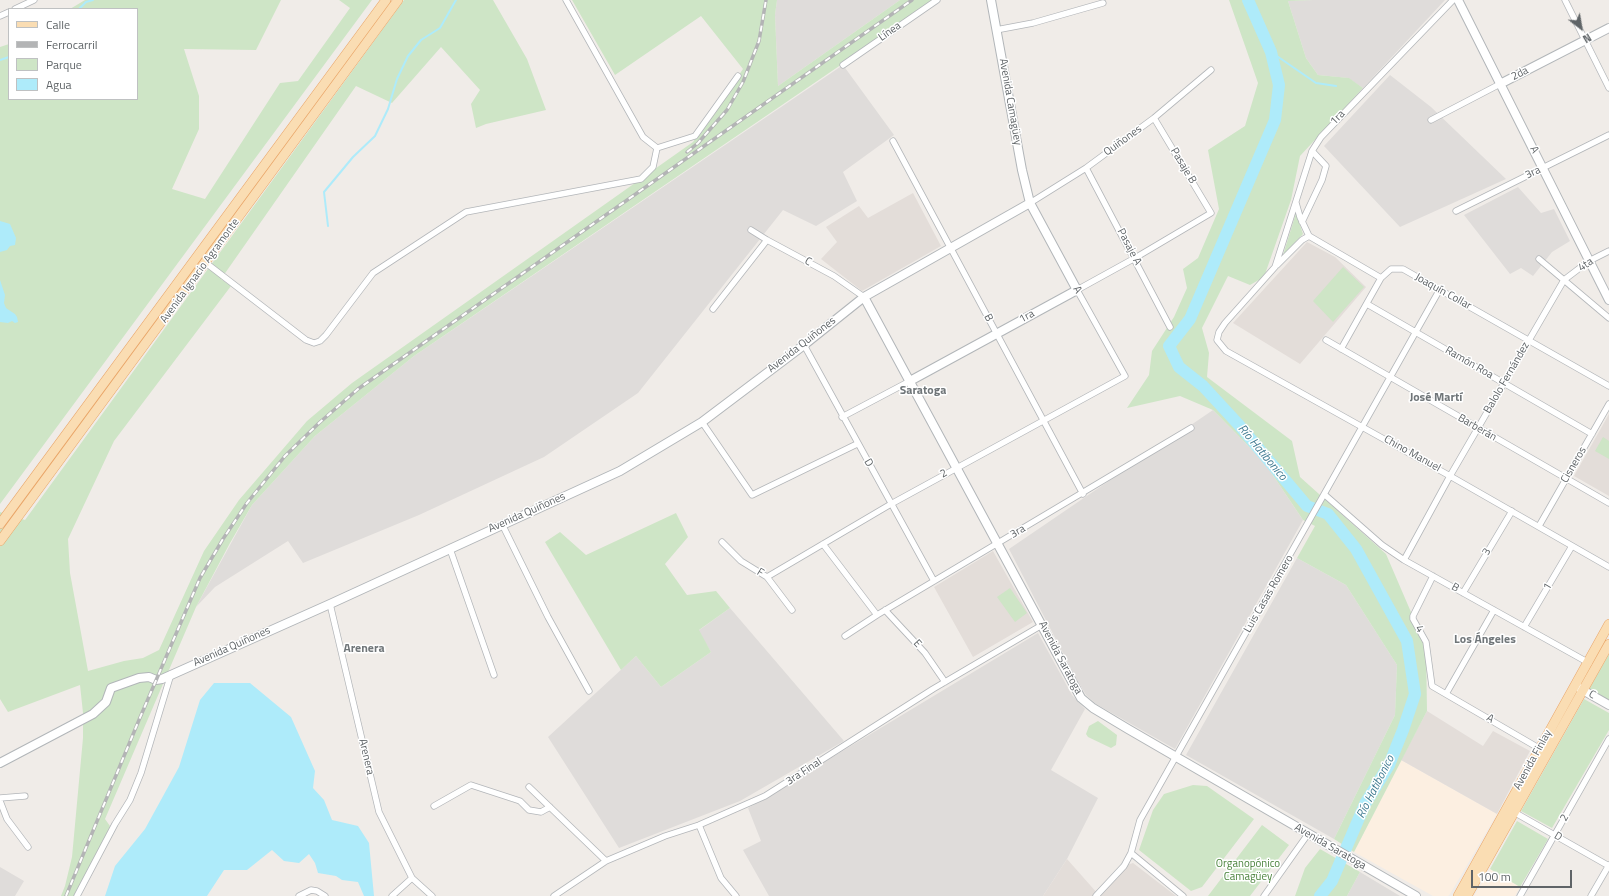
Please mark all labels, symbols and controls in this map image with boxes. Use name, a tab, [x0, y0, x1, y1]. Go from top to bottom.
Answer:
legend	[8, 8, 138, 100]
north arrow	[1561, 8, 1601, 48]
text: Calle	[46, 15, 70, 34]
street label: Línea	[876, 20, 904, 44]
text: N	[1580, 29, 1595, 47]
text: Ferrocarril	[46, 35, 98, 54]
text: Parque	[46, 55, 82, 74]
street label: Avenida Camagüey	[996, 58, 1024, 146]
street label: 2da	[1509, 64, 1531, 84]
text: Agua	[46, 75, 72, 94]
street label: 1ra	[1328, 108, 1348, 128]
street label: Quiñones	[1101, 123, 1145, 159]
street label: A	[1527, 144, 1541, 156]
street label: Pasaje B	[1167, 146, 1199, 186]
street label: 3ra	[1523, 164, 1543, 182]
street label: Avenida Ignacio Agramonte	[158, 216, 242, 326]
street label: Pasaje A	[1114, 226, 1144, 268]
street label: C	[802, 255, 814, 269]
street label: 4ta	[1576, 255, 1596, 275]
street label: Joaquín Collar	[1412, 271, 1474, 313]
street label: A	[1070, 284, 1084, 296]
street label: 1ra	[1017, 307, 1037, 327]
street label: B	[981, 312, 995, 324]
street label: Avenida Quiñones	[765, 314, 839, 376]
street label: Balolo Fernández	[1481, 340, 1533, 416]
street label: Ramón Roa	[1442, 344, 1496, 382]
district label: Saratoga	[900, 384, 946, 398]
district label: José Martí	[1410, 391, 1462, 405]
street label: Barberán	[1455, 412, 1499, 444]
water label: Río Hatibonico	[1234, 422, 1290, 484]
street label: Chino Manuel	[1381, 433, 1443, 475]
street label: Cisneros	[1558, 445, 1590, 485]
street label: D	[861, 457, 875, 469]
street label: 2	[938, 467, 950, 481]
street label: Avenida Quiñones	[486, 490, 568, 536]
street label: 3ra	[1008, 522, 1028, 542]
street label: 3	[1480, 546, 1494, 558]
street label: Luis Casas Romero	[1241, 553, 1297, 635]
street label: F	[754, 566, 766, 580]
street label: B	[1449, 581, 1461, 595]
street label: 1	[1541, 581, 1555, 593]
street label: Avenida Saratoga	[1035, 619, 1085, 697]
street label: 4	[1412, 623, 1426, 635]
street label: Avenida Quiñones	[191, 624, 273, 670]
district label: Los Ángeles	[1454, 633, 1516, 647]
street label: E	[910, 637, 924, 651]
district label: Arenera	[343, 642, 385, 656]
street label: C	[1586, 688, 1598, 702]
street label: A	[1484, 712, 1496, 726]
street label: Avenida Finlay	[1511, 728, 1555, 792]
street label: Arenera	[355, 738, 377, 776]
water label: Río Hatibonico	[1354, 753, 1398, 821]
street label: 3ra Final	[784, 756, 824, 788]
street label: 2	[1558, 812, 1572, 824]
street label: Avenida Saratoga	[1292, 821, 1368, 873]
street label: D	[1552, 830, 1564, 844]
park label: Organopónico Camagüey	[1216, 857, 1280, 883]
scale bar	[1473, 862, 1574, 888]
text: 100 m	[1478, 867, 1511, 886]

